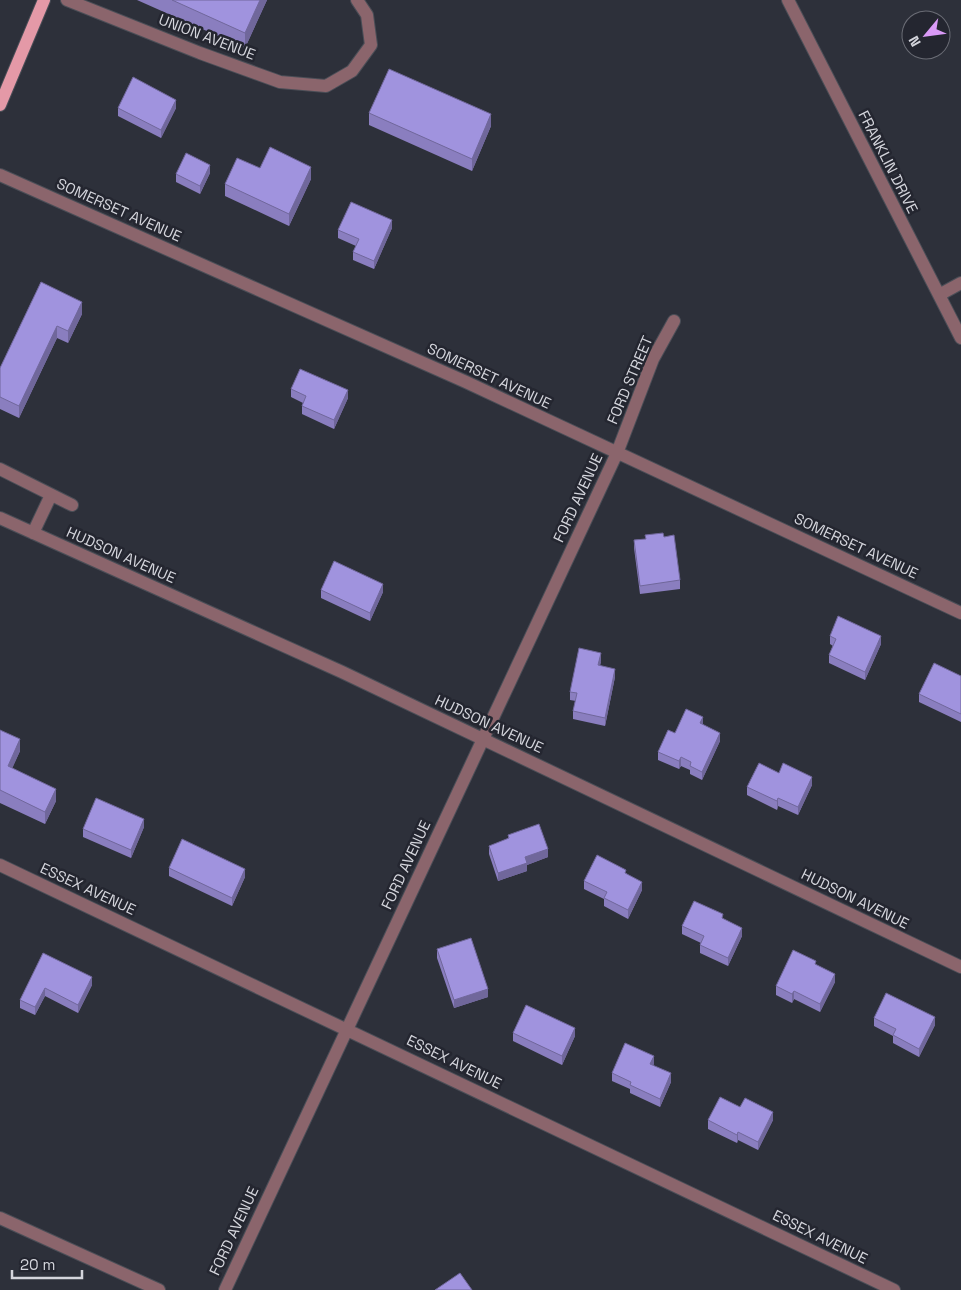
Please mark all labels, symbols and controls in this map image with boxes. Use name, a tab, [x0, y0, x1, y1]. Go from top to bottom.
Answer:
street label: UNION AVENUE	[156, 9, 258, 64]
north arrow	[901, 10, 951, 60]
text: N	[904, 33, 925, 50]
street label: FRANKLIN DRIVE	[854, 107, 922, 216]
street label: SOMERSET AVENUE	[54, 173, 185, 246]
street label: FORD STREET	[602, 333, 657, 427]
street label: SOMERSET AVENUE	[424, 338, 554, 413]
street label: FORD AVENUE	[549, 450, 606, 545]
street label: SOMERSET AVENUE	[791, 508, 921, 583]
street label: HUDSON AVENUE	[64, 522, 179, 587]
street label: HUDSON AVENUE	[432, 690, 546, 757]
street label: FORD AVENUE	[377, 817, 434, 912]
street label: ESSEX AVENUE	[37, 858, 139, 919]
street label: HUDSON AVENUE	[798, 864, 912, 933]
street label: ESSEX AVENUE	[404, 1030, 505, 1093]
street label: FORD AVENUE	[205, 1183, 262, 1278]
street label: ESSEX AVENUE	[770, 1205, 871, 1268]
scale bar	[12, 1248, 82, 1280]
text: 20 m	[20, 1255, 55, 1274]

